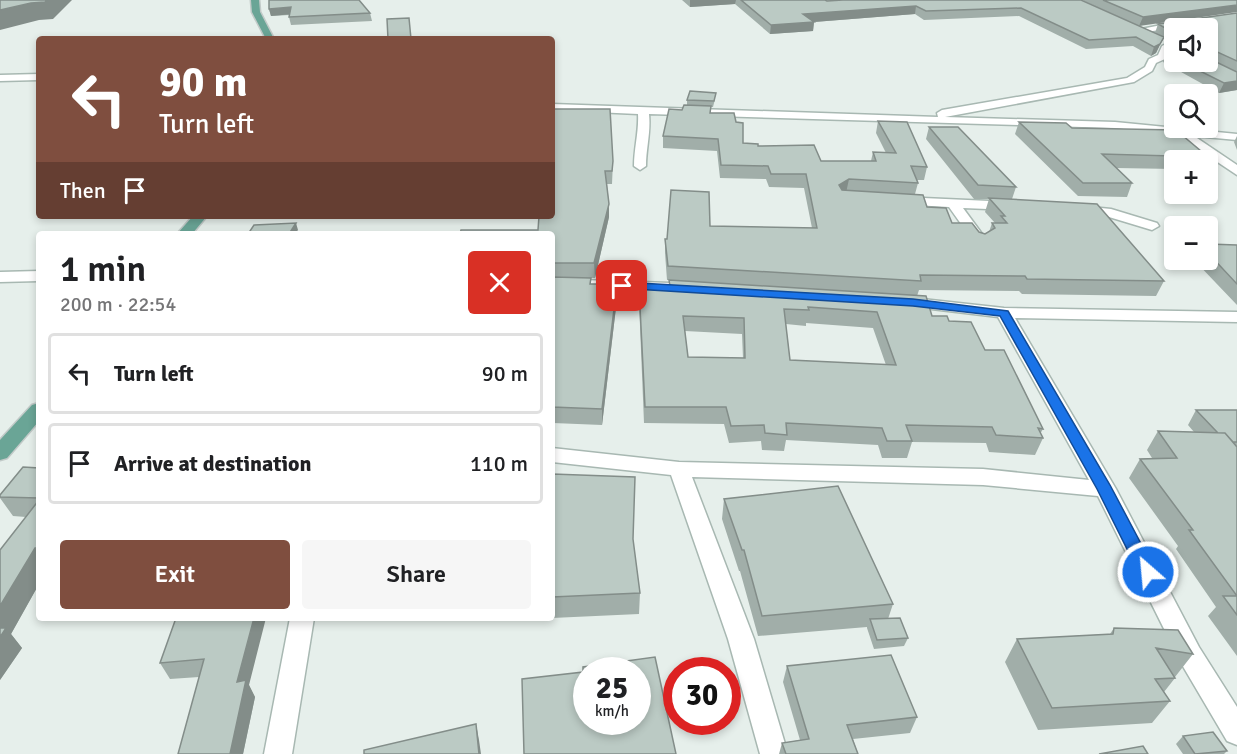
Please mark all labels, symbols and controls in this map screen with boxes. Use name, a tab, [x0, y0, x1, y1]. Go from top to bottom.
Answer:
map controls	[1164, 18, 1218, 270]
button: sound	[1164, 18, 1218, 72]
text: 90 m	[159, 57, 248, 108]
icon: left	[60, 60, 138, 138]
button: search	[1164, 84, 1218, 138]
text: Turn left	[159, 108, 254, 141]
button: +	[1164, 150, 1218, 204]
icon: arrive	[118, 174, 151, 207]
text: Then	[60, 177, 106, 204]
button: −	[1164, 216, 1218, 270]
text: 1 min	[60, 247, 146, 292]
button: close	[468, 251, 531, 314]
pin	[596, 260, 647, 311]
icon: arrive	[605, 269, 638, 302]
text: 200 m · 22:54	[60, 292, 176, 317]
icon: left	[63, 357, 96, 390]
text: Turn left	[114, 360, 194, 387]
text: 90 m	[482, 360, 528, 387]
icon: arrive	[63, 447, 96, 480]
text: Arrive at destination	[114, 450, 311, 477]
text: 110 m	[470, 450, 528, 477]
button: Exit	[60, 540, 290, 609]
button: Share	[302, 540, 531, 609]
position arrow	[1116, 540, 1180, 604]
speed limit sign: 30	[663, 657, 741, 735]
text: 25	[596, 670, 628, 707]
text: km/h	[595, 702, 629, 720]

